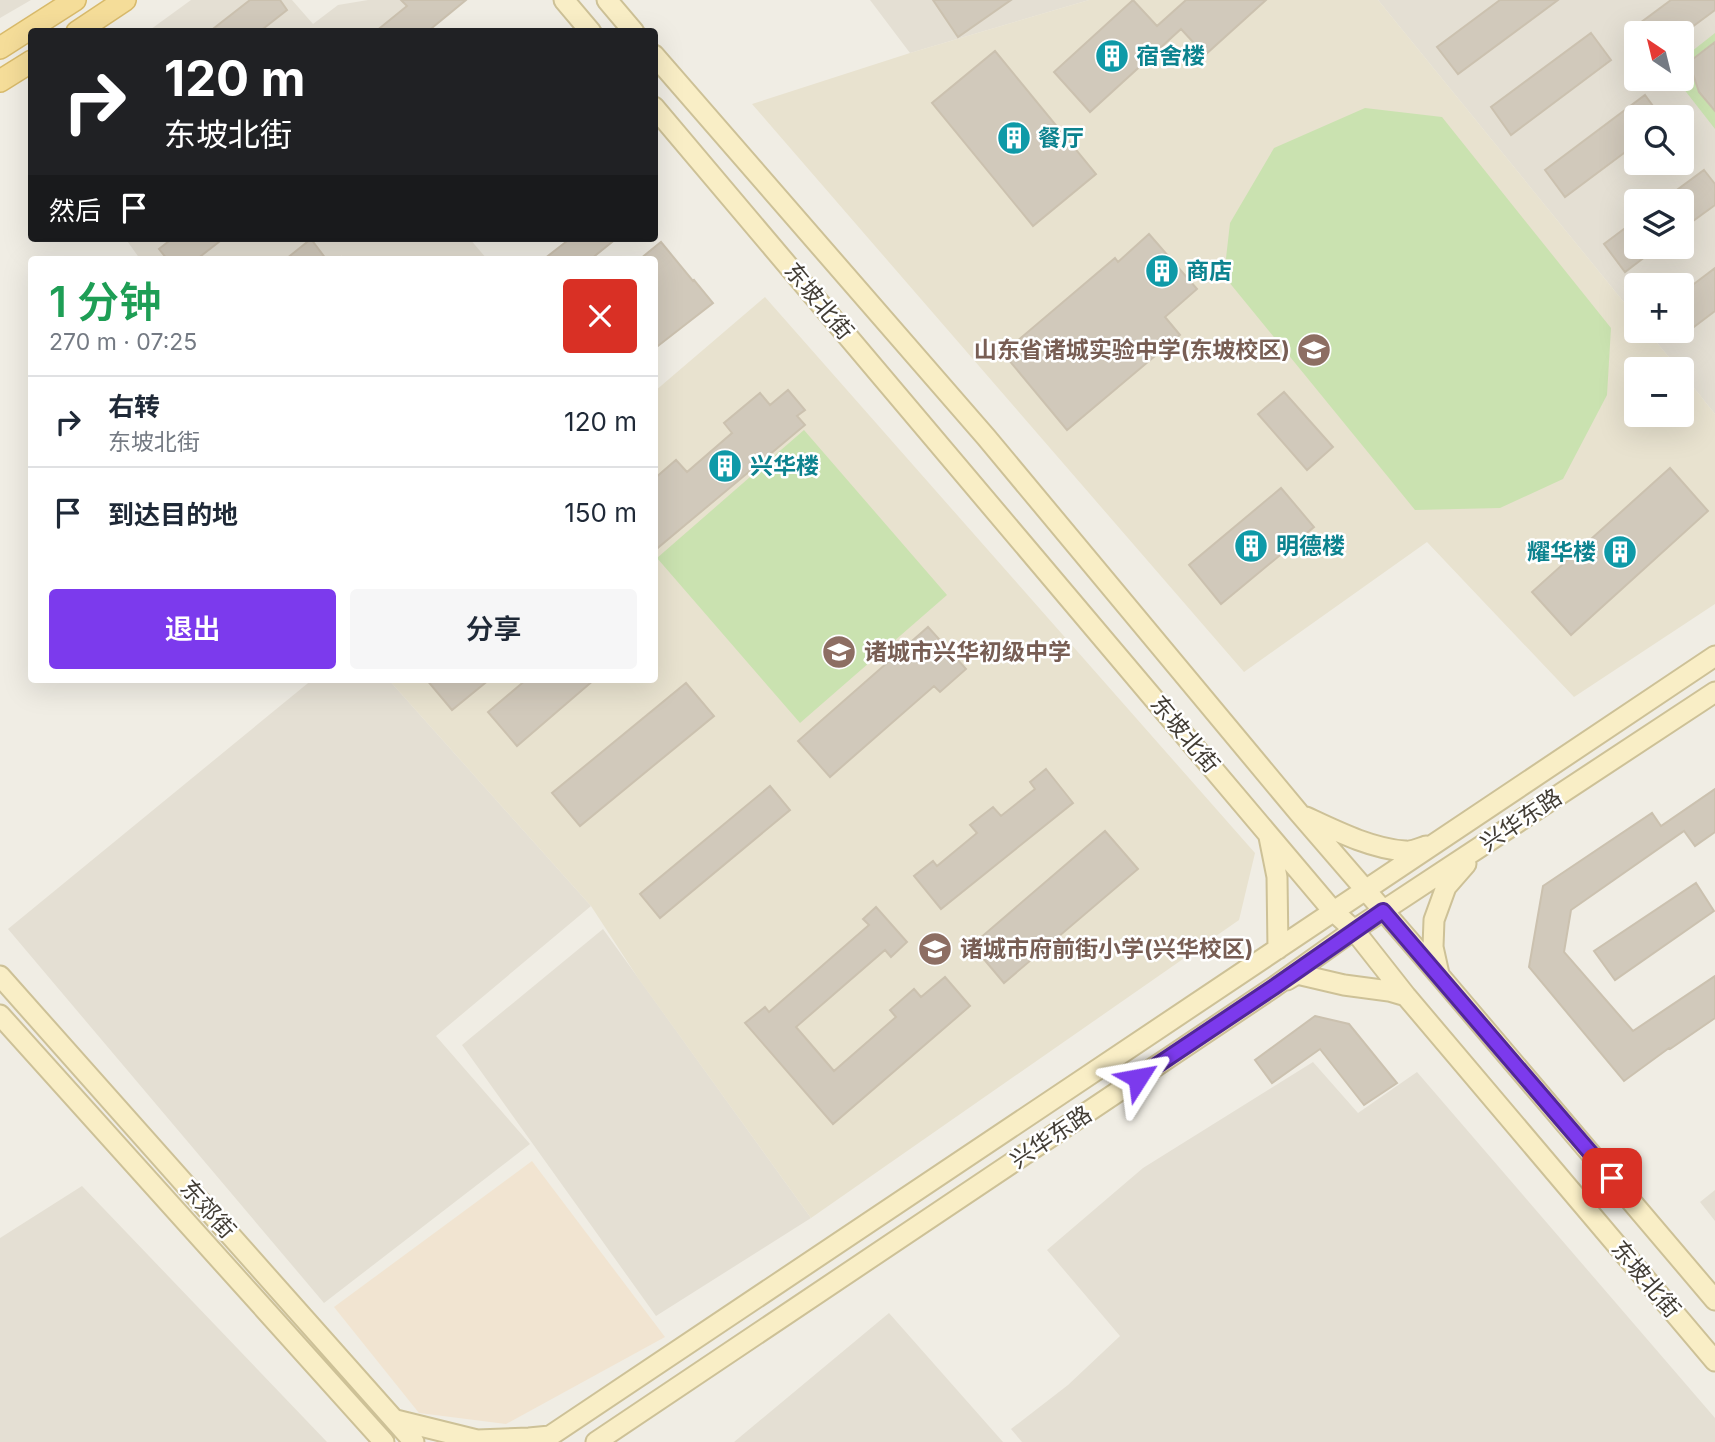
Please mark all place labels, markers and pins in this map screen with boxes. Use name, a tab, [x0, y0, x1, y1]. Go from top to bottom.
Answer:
building icon: 宿舍楼	[1093, 37, 1131, 75]
place label: 宿舍楼	[1136, 42, 1205, 70]
building icon: 餐厅	[995, 119, 1033, 157]
place label: 餐厅	[1038, 124, 1084, 152]
building icon: 商店	[1143, 252, 1181, 290]
place label: 商店	[1186, 257, 1232, 285]
school or university icon: 山东省诸城实验中学(东坡校区)	[1295, 331, 1333, 369]
place label: 山东省诸城实验中学(东坡校区)	[974, 336, 1290, 364]
building icon: 兴华楼	[706, 447, 744, 485]
place label: 兴华楼	[750, 452, 819, 480]
building icon: 明德楼	[1232, 527, 1270, 565]
place label: 明德楼	[1276, 532, 1345, 560]
building icon: 耀华楼	[1601, 533, 1639, 571]
place label: 耀华楼	[1527, 538, 1596, 566]
school or university icon: 诸城市兴华初级中学	[820, 633, 858, 671]
place label: 诸城市兴华初级中学	[864, 638, 1071, 666]
school or university icon: 诸城市府前街小学(兴华校区)	[916, 930, 954, 968]
place label: 诸城市府前街小学(兴华校区)	[960, 935, 1253, 963]
pin	[1582, 1148, 1642, 1208]

